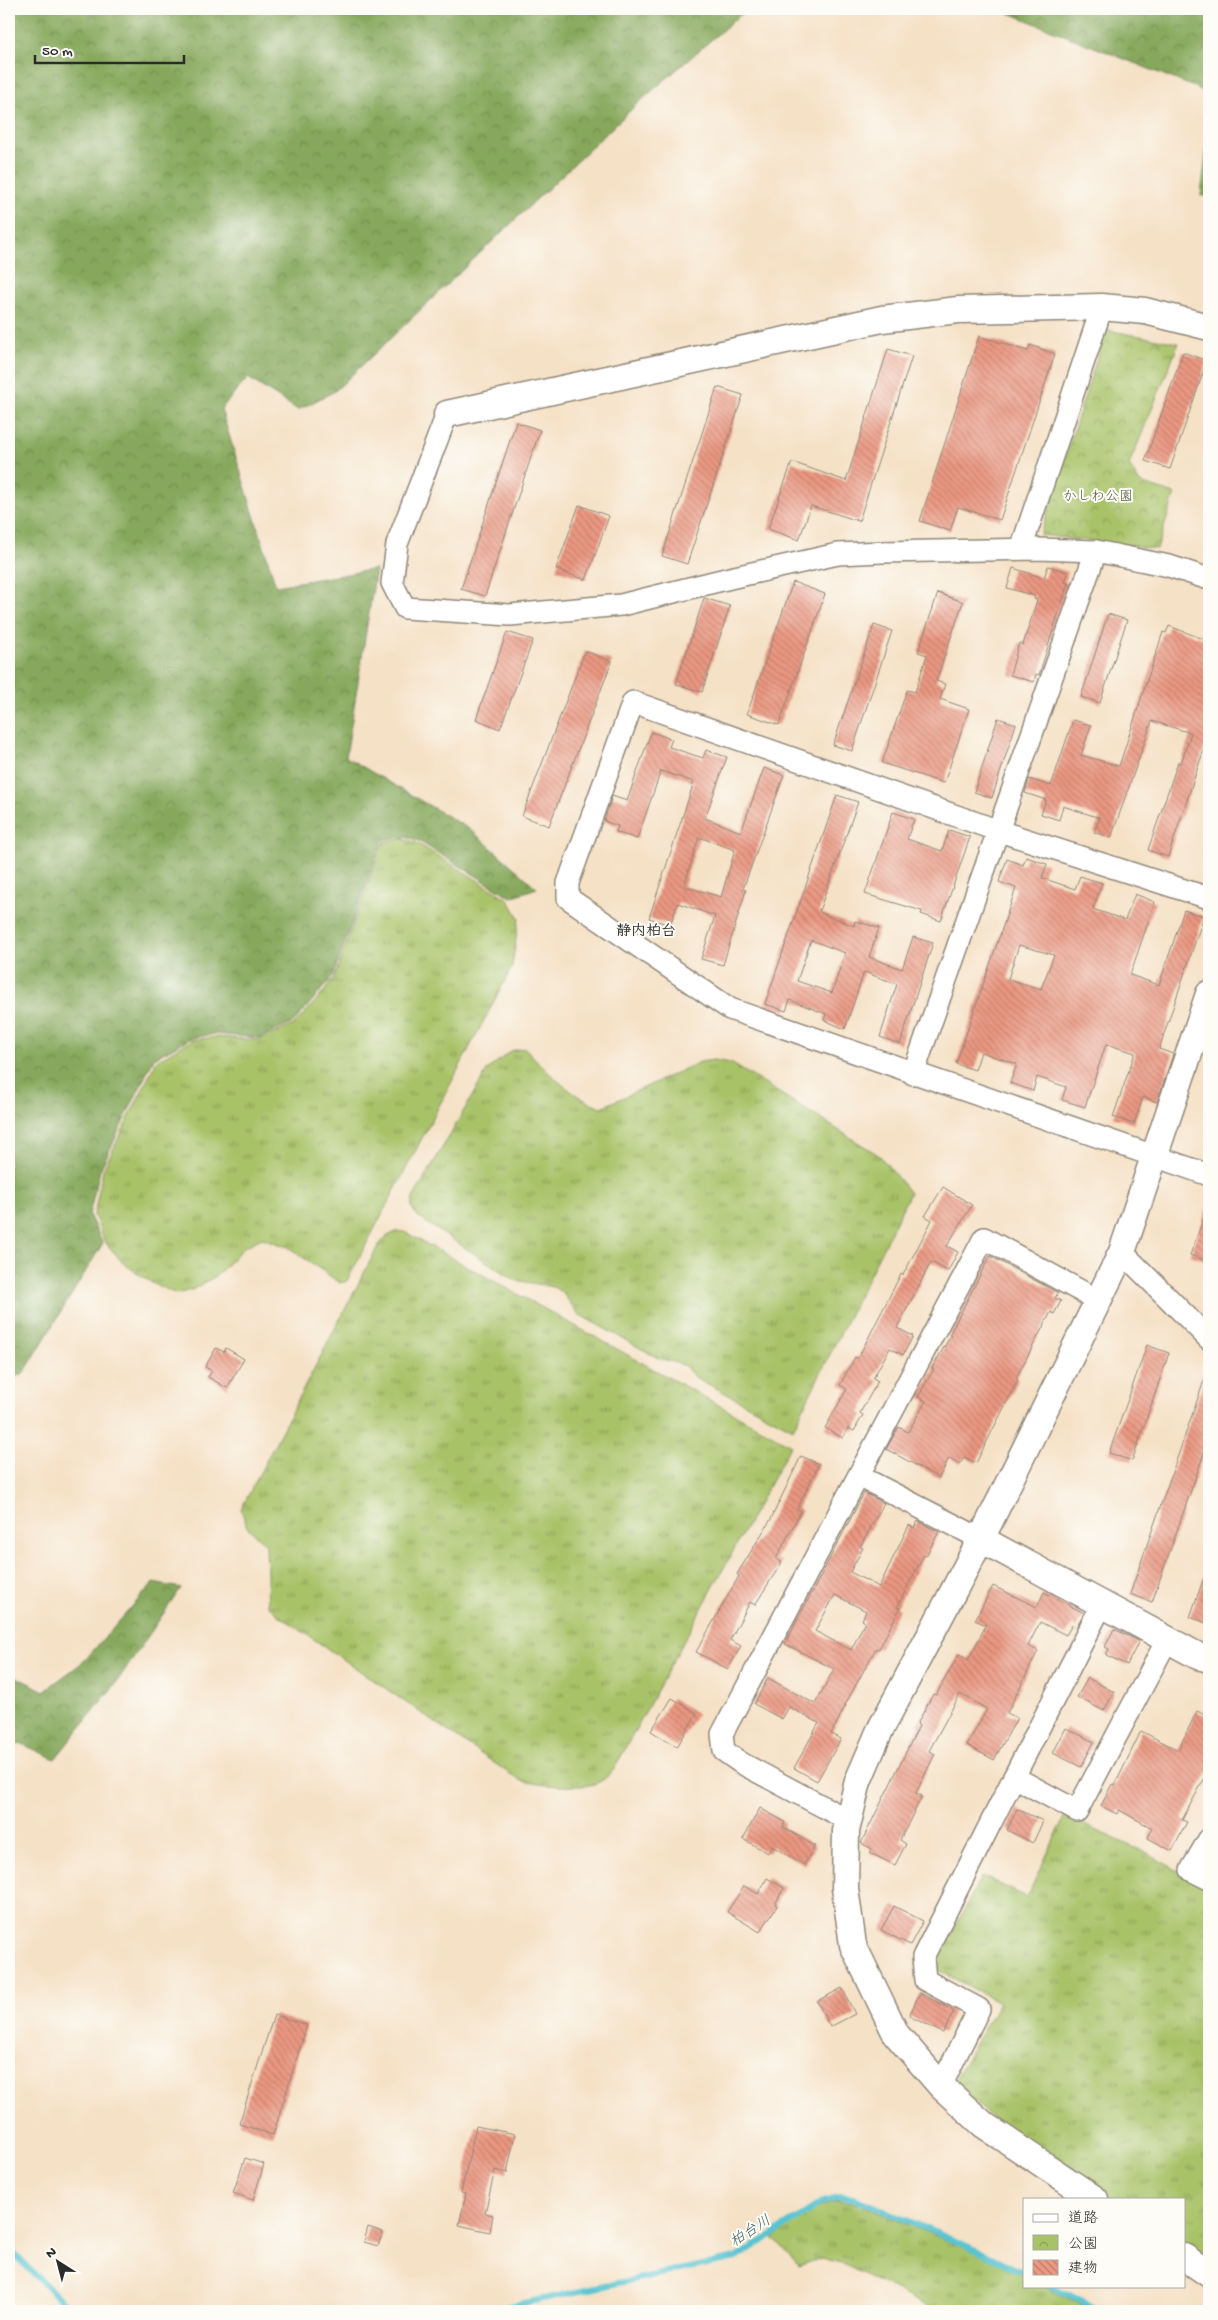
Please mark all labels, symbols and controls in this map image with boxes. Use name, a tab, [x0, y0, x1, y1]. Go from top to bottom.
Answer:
scale bar	[35, 32, 184, 64]
text: 50 m	[42, 43, 73, 61]
park label: かしわ公園	[1063, 489, 1133, 506]
district label: 静内柏台	[616, 922, 676, 941]
legend	[1023, 2198, 1186, 2288]
text: 道路	[1068, 2210, 1098, 2228]
water label: 柏台川	[727, 2211, 775, 2252]
text: 公園	[1068, 2236, 1098, 2254]
north arrow	[32, 2238, 82, 2288]
text: N	[43, 2244, 61, 2263]
text: 建物	[1068, 2260, 1098, 2278]

